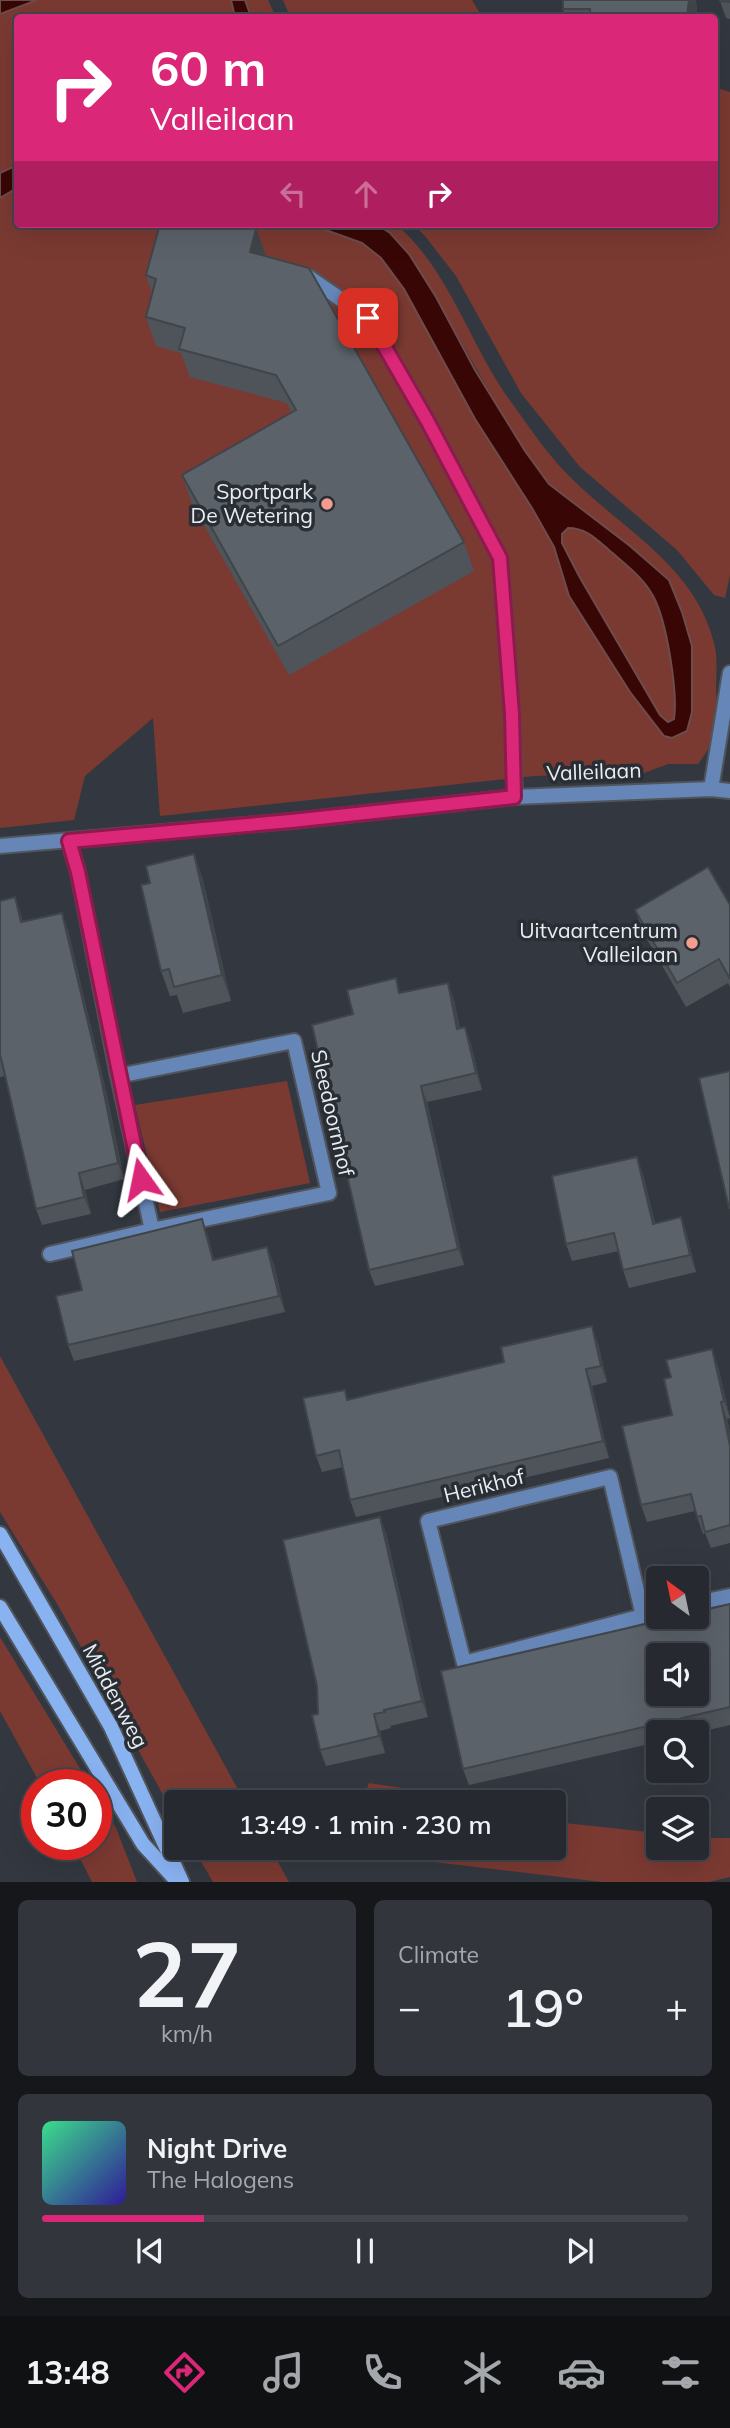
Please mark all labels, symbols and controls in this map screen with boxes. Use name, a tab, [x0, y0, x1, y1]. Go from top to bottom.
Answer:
text: 60 m	[150, 37, 266, 98]
icon: right	[35, 42, 126, 133]
text: Valleilaan	[150, 98, 295, 138]
icon: left	[274, 175, 312, 213]
icon: ahead	[347, 175, 385, 213]
icon: right	[420, 175, 458, 213]
pin	[338, 288, 398, 348]
icon: arrive	[349, 299, 387, 337]
place label: Sportpark De Wetering	[191, 478, 313, 528]
marker: Sportpark De Wetering	[319, 496, 335, 512]
street label: Valleilaan	[546, 756, 642, 786]
place label: Uitvaartcentrum Valleilaan	[519, 917, 678, 967]
marker: Uitvaartcentrum Valleilaan	[684, 935, 700, 951]
street label: Sleedoornhof	[306, 1047, 360, 1179]
position arrow	[104, 1142, 178, 1216]
street label: Herikhof	[441, 1462, 528, 1508]
north arrow	[646, 1566, 709, 1629]
map controls	[646, 1566, 709, 1860]
street label: Middenweg	[78, 1639, 154, 1752]
button: sound	[646, 1643, 709, 1706]
button: search	[646, 1720, 709, 1783]
speed limit sign: 30	[21, 1769, 112, 1860]
button: layers	[646, 1797, 709, 1860]
text: 13:49 · 1 min · 230 m	[238, 1808, 492, 1841]
text: 27	[132, 1916, 242, 2030]
text: Climate	[398, 1940, 479, 1969]
text: 19°	[502, 1975, 584, 2040]
text: −	[398, 1983, 421, 2031]
text: +	[665, 1983, 688, 2031]
text: km/h	[161, 2019, 213, 2048]
text: Night Drive	[147, 2132, 287, 2165]
text: The Halogens	[147, 2165, 294, 2194]
icon: previous	[131, 2232, 169, 2270]
icon: pause	[346, 2232, 384, 2270]
icon: next	[561, 2232, 599, 2270]
icon: directions	[160, 2348, 209, 2397]
icon: music	[259, 2348, 308, 2397]
icon: phone	[358, 2348, 407, 2397]
icon: climate	[458, 2348, 507, 2397]
icon: car	[557, 2348, 606, 2397]
icon: filters	[656, 2348, 705, 2397]
text: 13:48	[25, 2352, 110, 2392]

